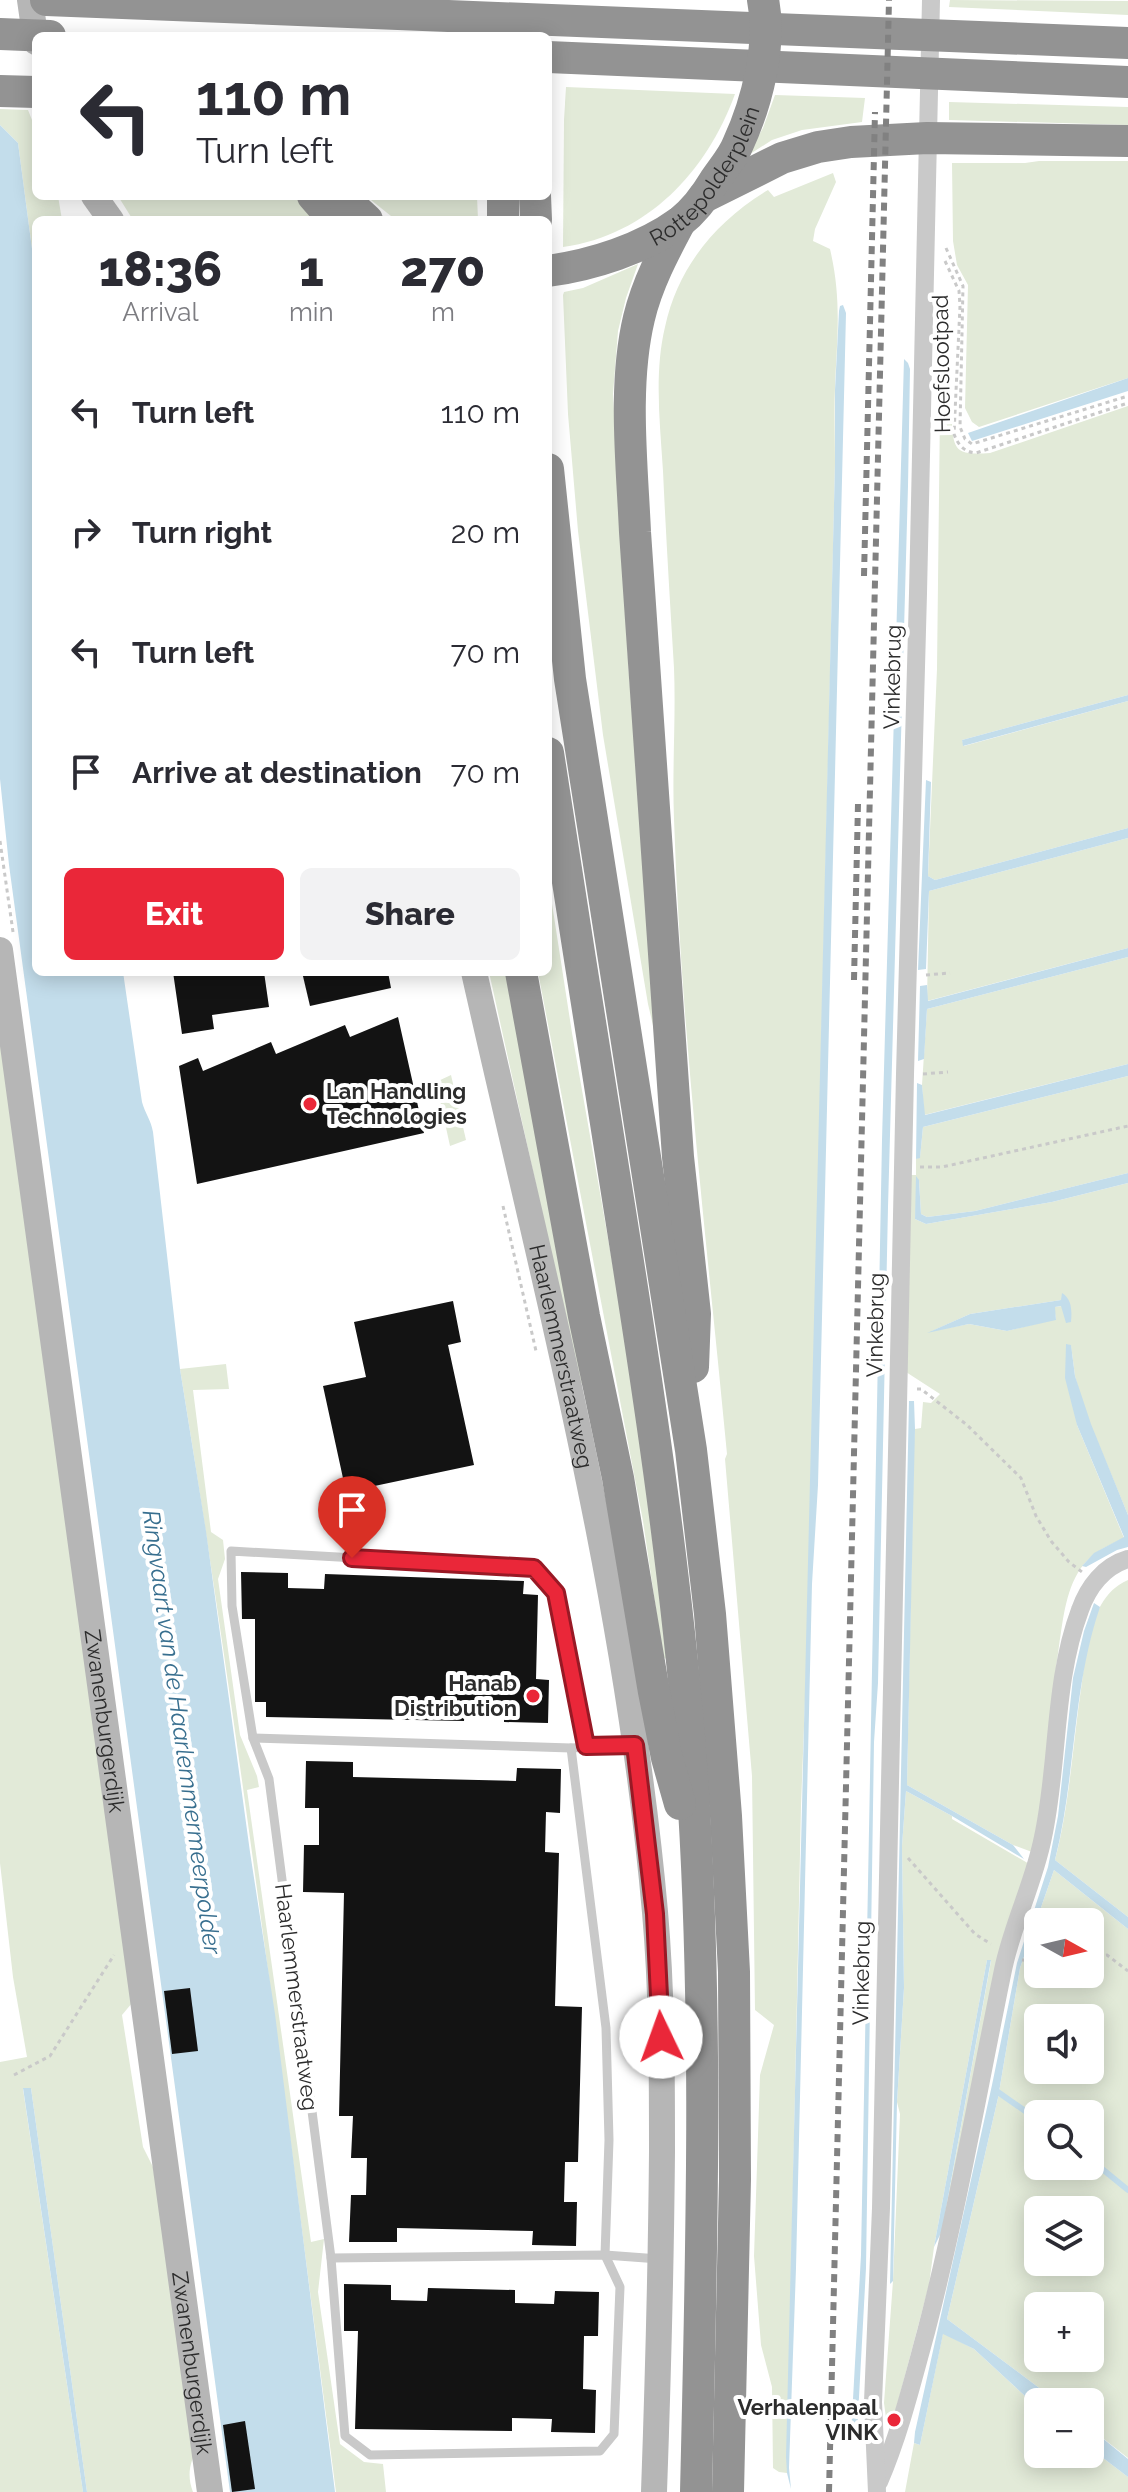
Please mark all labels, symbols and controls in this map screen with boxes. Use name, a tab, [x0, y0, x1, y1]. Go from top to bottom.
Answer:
text: 110 m	[196, 62, 351, 128]
icon: left	[64, 64, 168, 168]
street label: Rottepolderplein	[645, 103, 765, 251]
text: Turn left	[196, 129, 334, 171]
text: 18:36	[99, 241, 222, 297]
text: 1	[299, 241, 324, 297]
text: 270	[400, 241, 485, 297]
street label: Hoefslootpad	[927, 295, 955, 433]
text: Arrival	[122, 297, 199, 327]
text: min	[289, 297, 334, 327]
text: m	[431, 297, 455, 327]
icon: left	[64, 390, 108, 434]
text: Turn left	[132, 395, 254, 430]
text: 110 m	[441, 395, 520, 430]
icon: right	[64, 510, 108, 554]
text: Turn right	[132, 515, 272, 550]
text: 20 m	[451, 515, 520, 550]
street label: Vinkebrug	[878, 625, 906, 729]
icon: left	[64, 630, 108, 674]
text: Turn left	[132, 635, 254, 670]
text: 70 m	[450, 635, 520, 670]
icon: arrive	[64, 750, 108, 794]
text: Arrive at destination	[132, 755, 422, 790]
text: 70 m	[450, 755, 520, 790]
button: Exit	[64, 868, 284, 960]
button: Share	[300, 868, 520, 960]
place label: Lan Handling Technologies	[326, 1078, 467, 1129]
marker: Lan Handling Technologies	[301, 1095, 319, 1113]
street label: Haarlemmerstraatweg	[524, 1241, 599, 1471]
street label: Vinkebrug	[861, 1273, 889, 1377]
pin	[318, 1476, 386, 1558]
icon: arrive	[330, 1488, 374, 1532]
water label: Ringvaart van de Haarlemmermeerpolder	[136, 1508, 228, 1957]
street label: Zwanenburgerdijk	[80, 1628, 130, 1815]
place label: Hanab Distribution	[394, 1670, 517, 1721]
marker: Hanab Distribution	[524, 1687, 542, 1705]
street label: Haarlemmerstraatweg	[270, 1882, 324, 2112]
north arrow	[1024, 1908, 1104, 1988]
map controls	[1024, 1908, 1104, 2468]
street label: Vinkebrug	[847, 1921, 875, 2025]
position arrow	[619, 1995, 703, 2079]
button: sound	[1024, 2004, 1104, 2084]
button: search	[1024, 2100, 1104, 2180]
button: layers	[1024, 2196, 1104, 2276]
street label: Zwanenburgerdijk	[167, 2270, 218, 2457]
button: +	[1024, 2292, 1104, 2372]
button: −	[1024, 2388, 1104, 2468]
place label: Verhalenpaal VINK	[737, 2394, 879, 2445]
marker: Verhalenpaal VINK	[885, 2411, 903, 2429]

